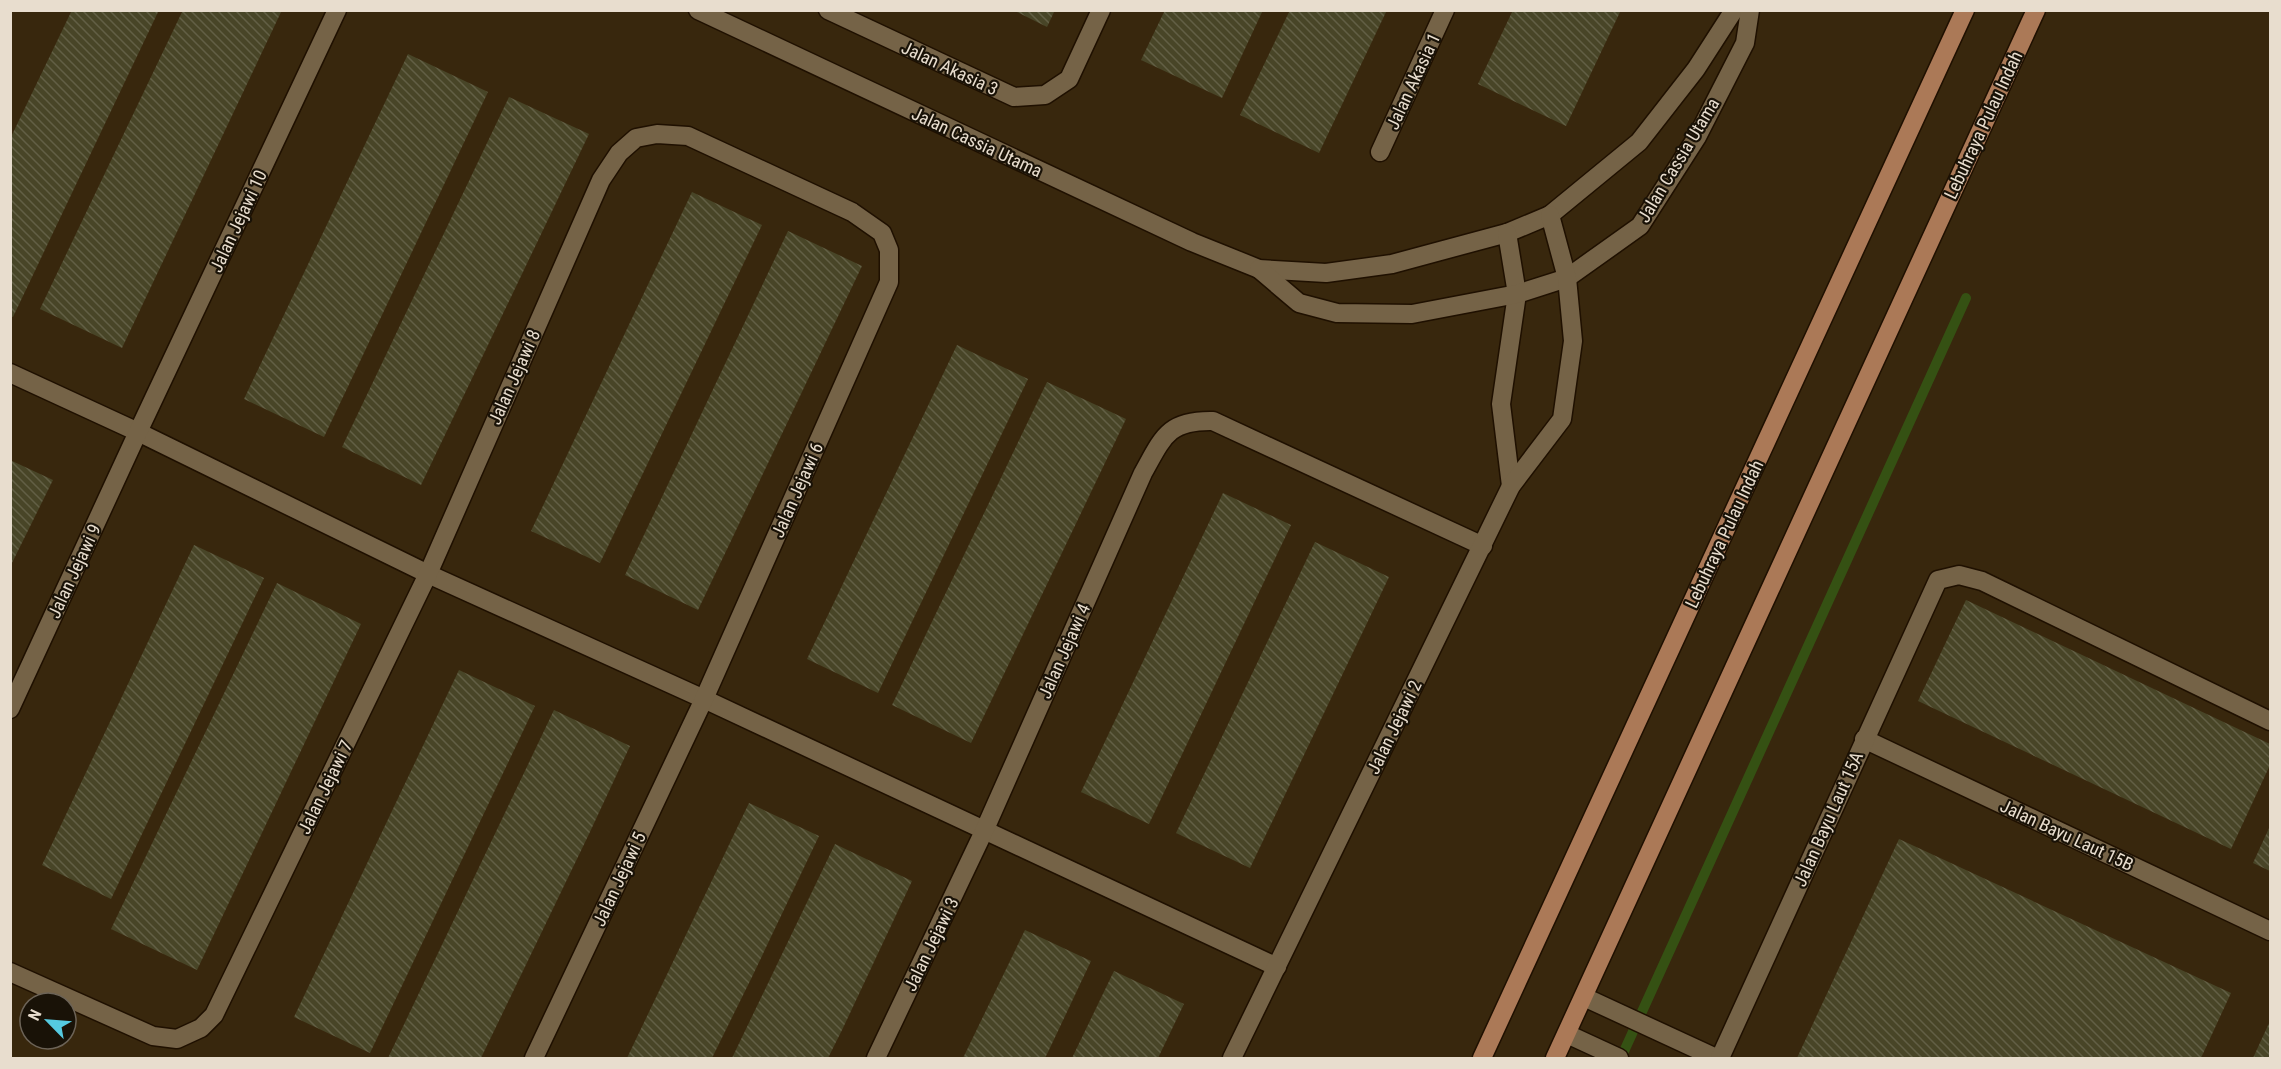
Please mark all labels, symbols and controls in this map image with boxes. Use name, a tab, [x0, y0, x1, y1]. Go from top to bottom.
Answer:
street label: Jalan Akasia 1	[1382, 29, 1444, 133]
street label: Jalan Akasia 3	[898, 37, 1002, 99]
street label: Lebuhraya Pulau Indah	[1940, 48, 2026, 202]
street label: Jalan Cassia Utama	[1633, 94, 1723, 226]
street label: Jalan Cassia Utama	[909, 103, 1045, 181]
street label: Jalan Jejawi 10	[205, 167, 271, 275]
street label: Jalan Jejawi 8	[484, 326, 544, 428]
street label: Jalan Jejawi 6	[767, 439, 827, 541]
street label: Lebuhraya Pulau Indah	[1681, 457, 1767, 611]
street label: Jalan Jejawi 9	[43, 521, 105, 621]
street label: Jalan Jejawi 4	[1034, 600, 1094, 702]
street label: Jalan Jejawi 2	[1362, 677, 1426, 777]
street label: Jalan Jejawi 7	[293, 737, 357, 837]
street label: Jalan Bayu Laut 15A	[1789, 748, 1867, 890]
street label: Jalan Bayu Laut 15B	[1997, 795, 2137, 875]
street label: Jalan Jejawi 5	[588, 828, 650, 929]
street label: Jalan Jejawi 3	[899, 894, 963, 994]
north arrow	[18, 991, 78, 1051]
text: N	[24, 1006, 46, 1023]

